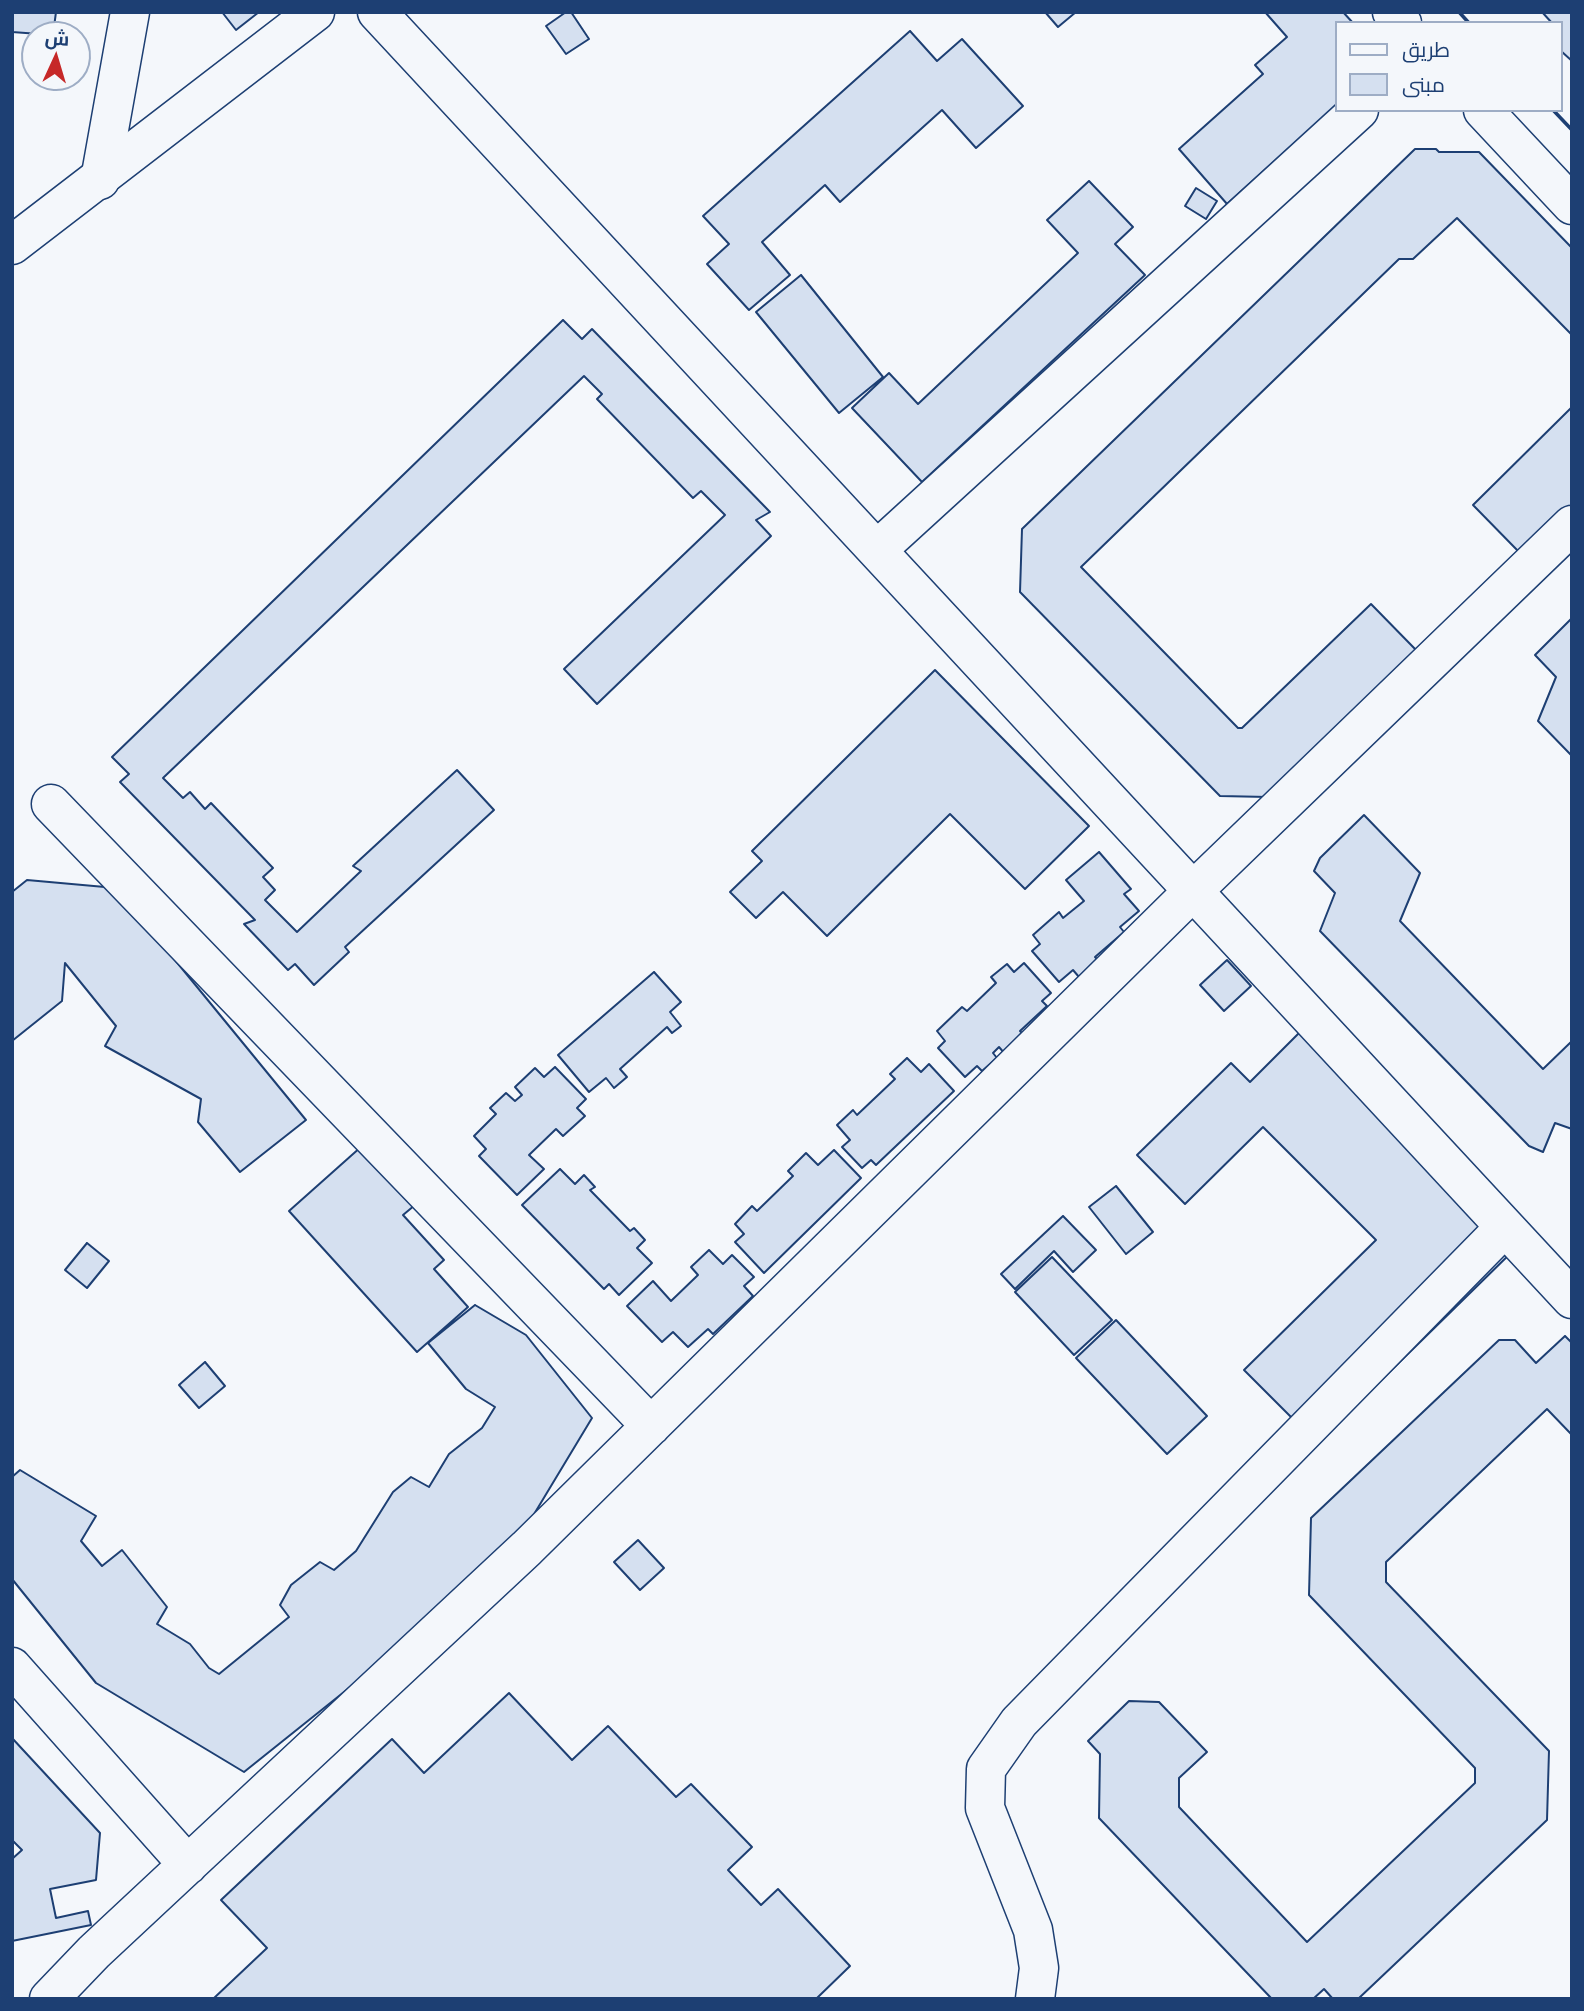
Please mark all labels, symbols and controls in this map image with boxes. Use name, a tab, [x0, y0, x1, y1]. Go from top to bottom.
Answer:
north arrow	[21, 21, 91, 91]
legend	[1336, 21, 1563, 112]
text: ش	[44, 22, 70, 52]
text: طريق	[1402, 32, 1450, 63]
text: مبنى	[1402, 67, 1445, 98]

